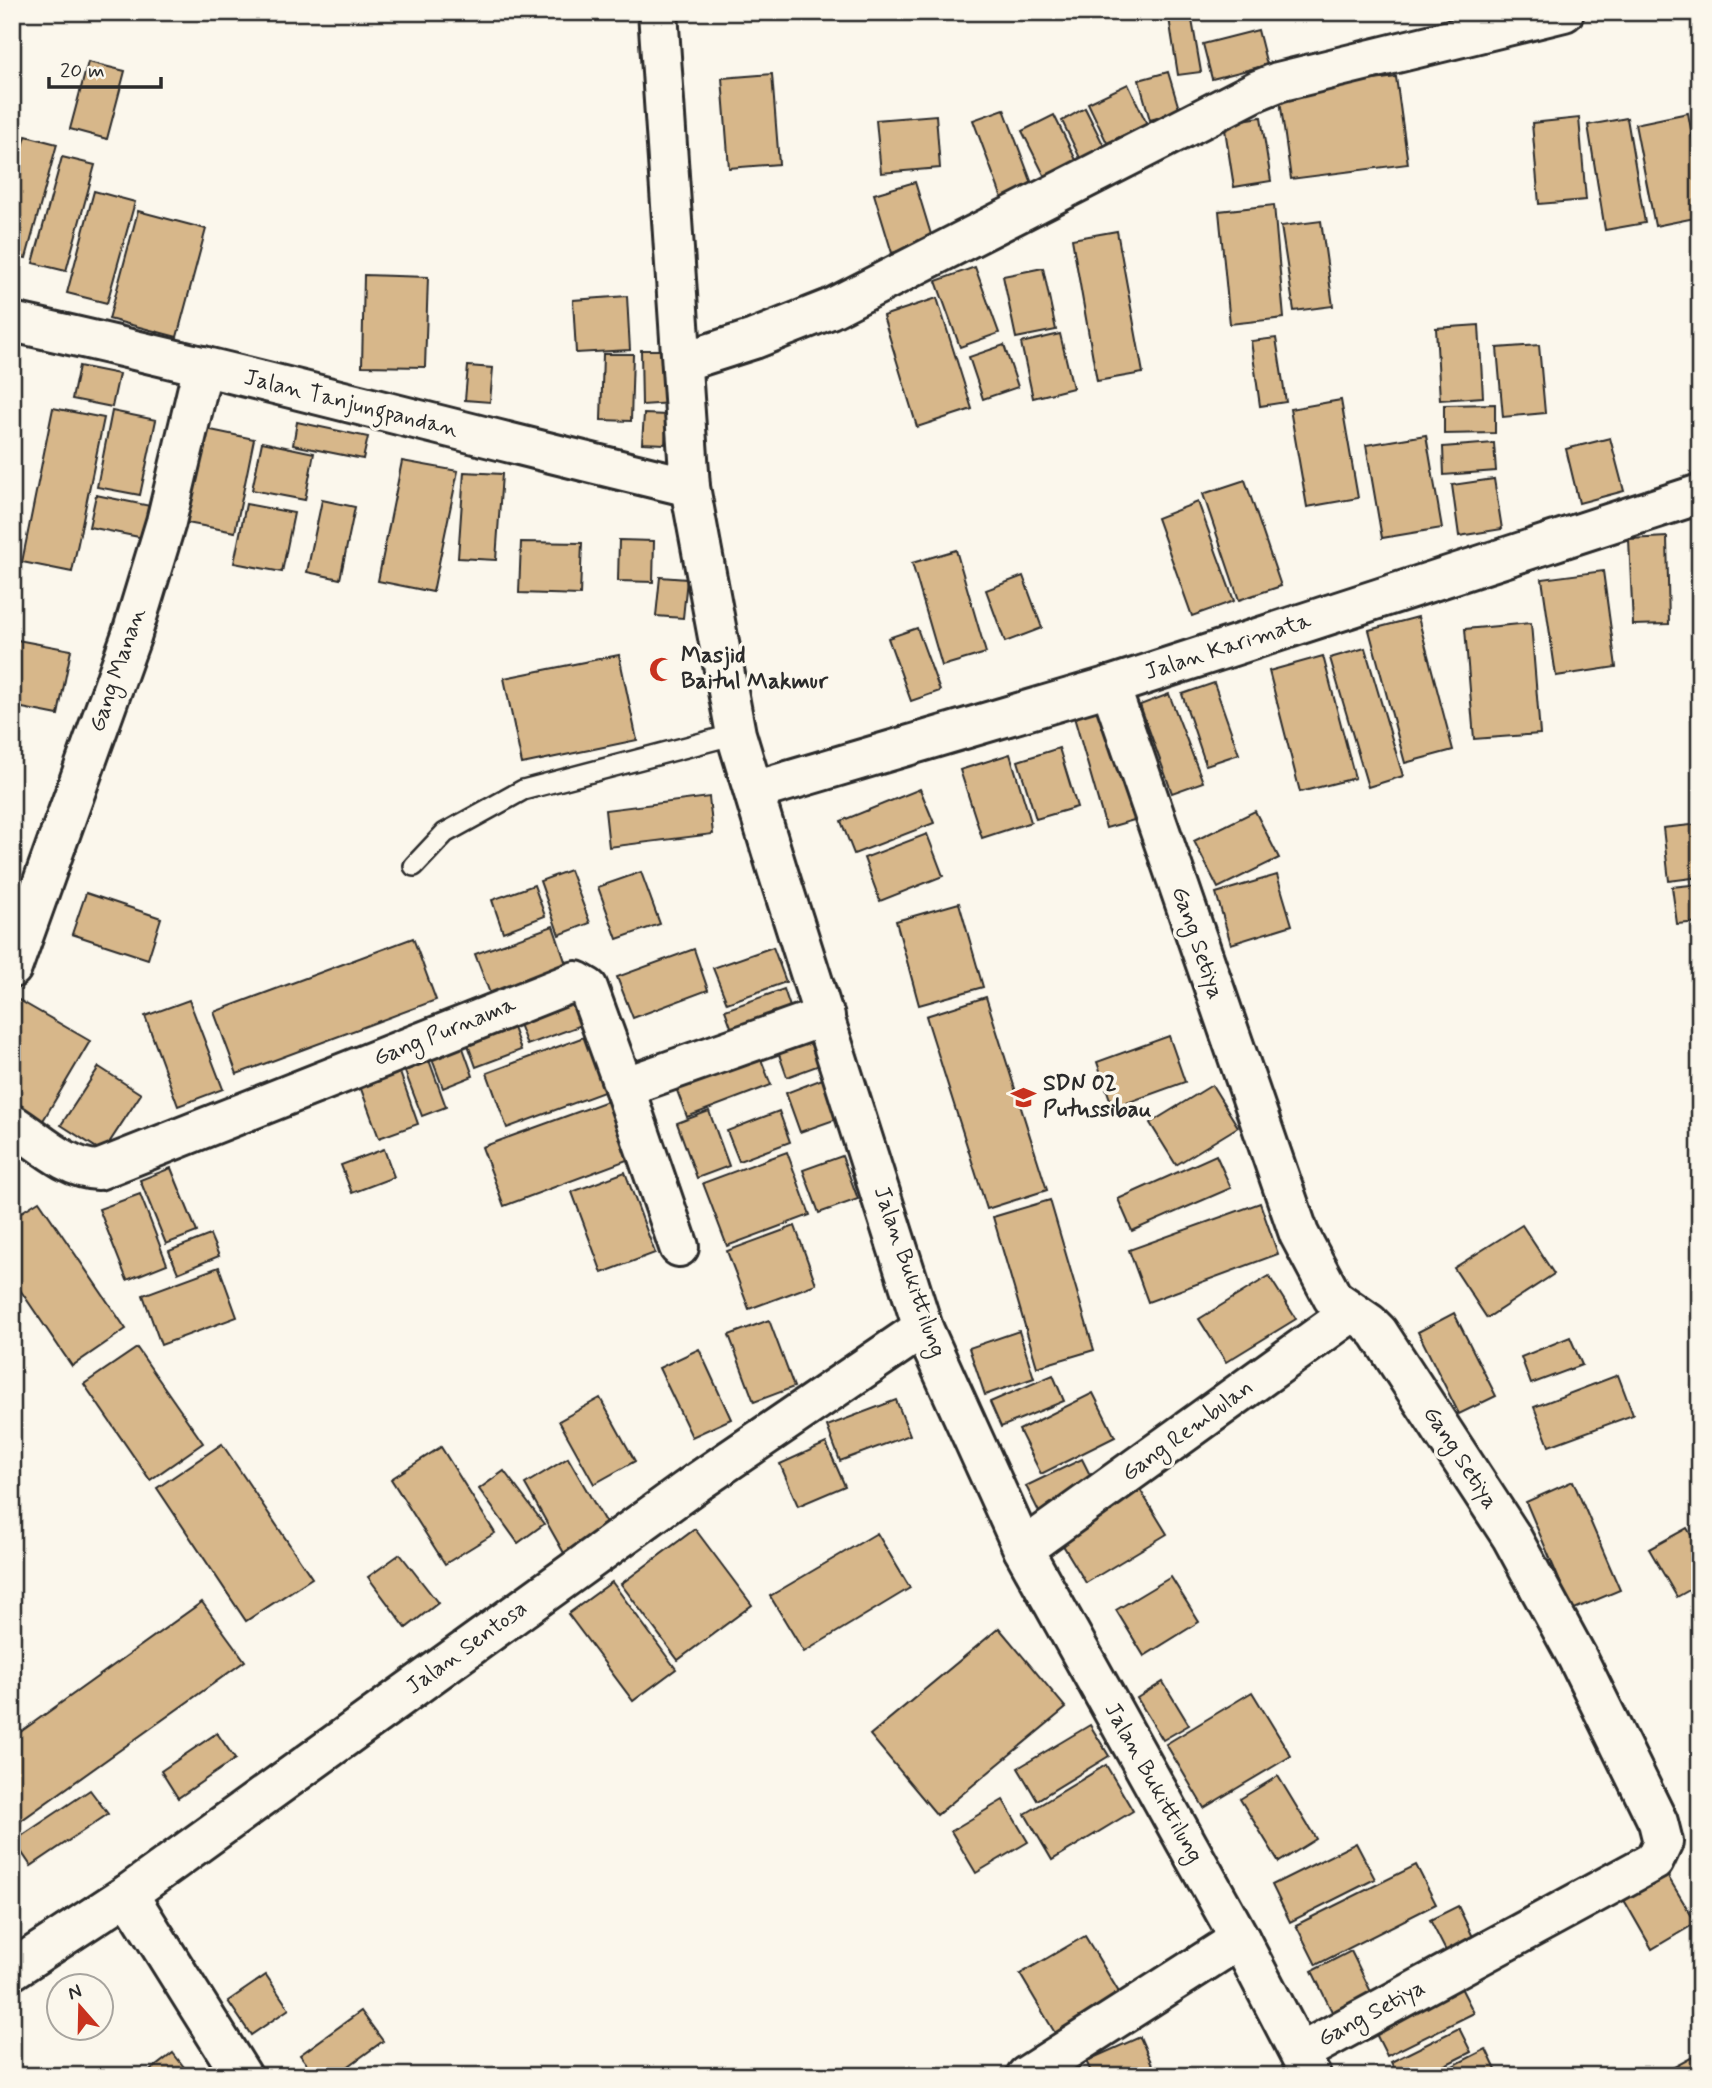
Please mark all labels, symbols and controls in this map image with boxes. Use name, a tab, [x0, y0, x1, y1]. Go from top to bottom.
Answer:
scale bar	[49, 46, 161, 90]
text: 20 m	[60, 57, 105, 85]
street label: Jalan Tanjungpandan	[240, 363, 461, 447]
street label: Gang Manan	[83, 604, 155, 737]
street label: Jalan Karimata	[1141, 606, 1315, 688]
place label: Masjid Baitul Makmur	[681, 641, 829, 697]
mosque icon: Masjid Baitul Makmur	[647, 655, 675, 683]
street label: Gang Setiya	[1162, 883, 1230, 1004]
street label: Gang Purnama	[369, 990, 521, 1076]
place label: SDN 02 Putussibau	[1043, 1069, 1152, 1125]
school or university icon: SDN 02 Putussibau	[1009, 1083, 1037, 1111]
street label: Jalan Bukittilung	[864, 1183, 952, 1362]
street label: Gang Rembulan	[1116, 1373, 1261, 1491]
street label: Gang Setiya	[1414, 1401, 1504, 1516]
street label: Jalan Sentosa	[400, 1594, 534, 1702]
street label: Jalan Bukittilung	[1095, 1697, 1209, 1869]
north arrow	[46, 1972, 116, 2042]
street label: Gang Setiya	[1313, 1973, 1432, 2057]
text: N	[64, 1979, 85, 2006]

